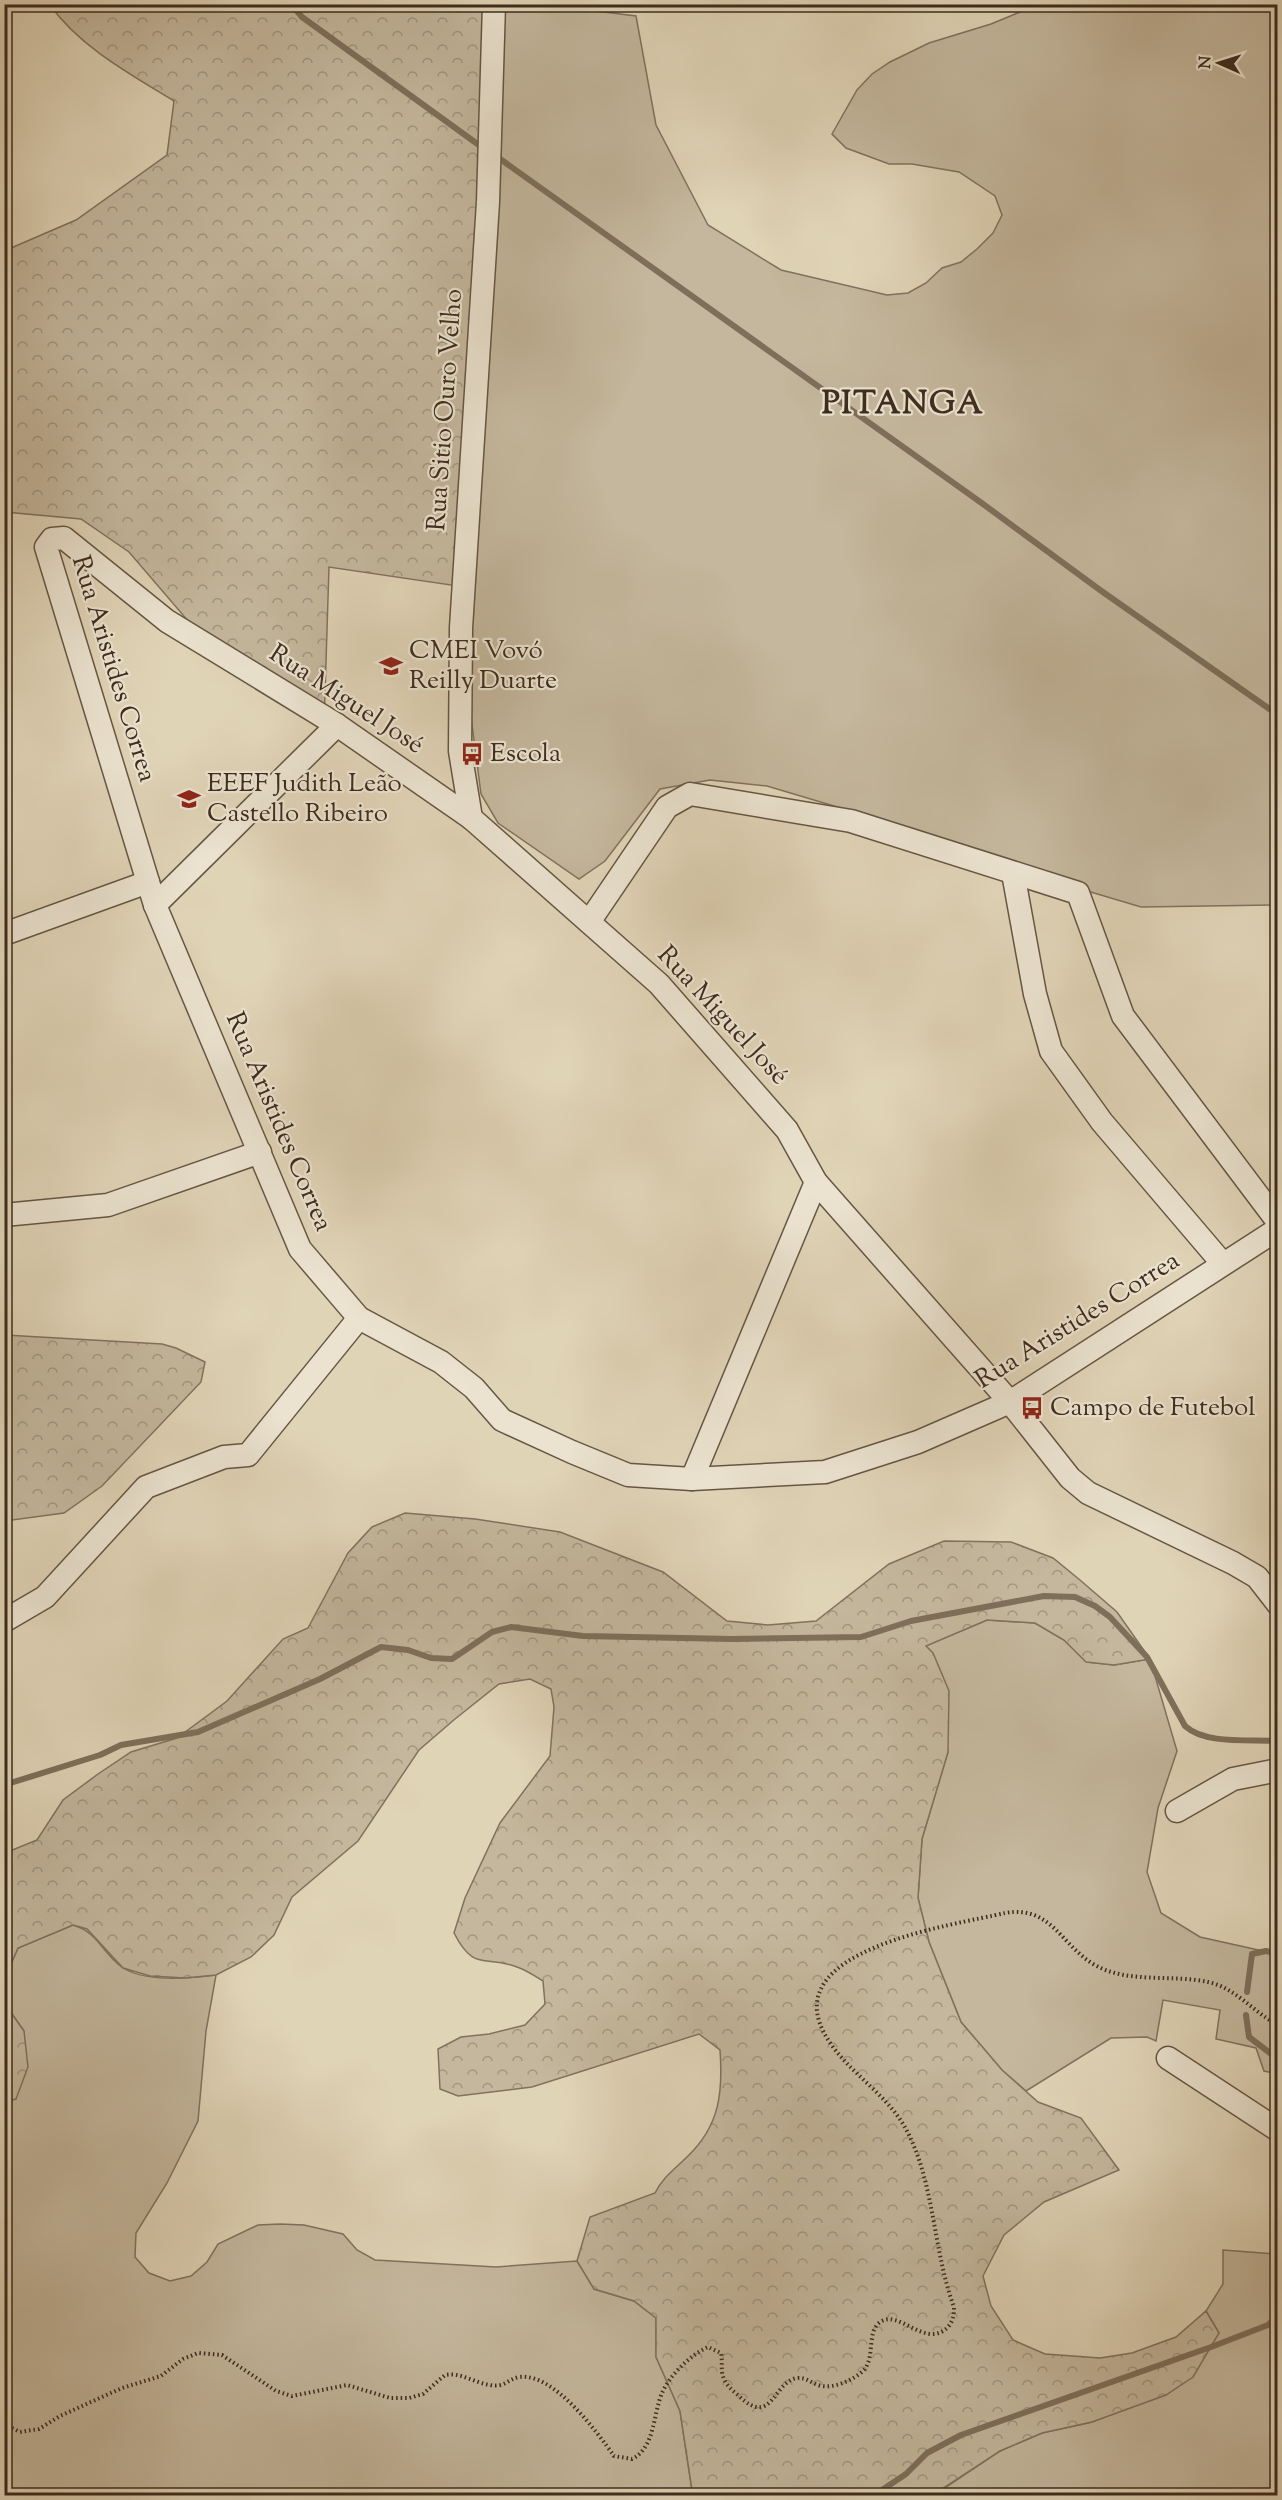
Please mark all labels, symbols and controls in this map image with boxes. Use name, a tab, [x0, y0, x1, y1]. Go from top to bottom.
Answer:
north arrow	[1189, 33, 1249, 93]
text: N	[1195, 55, 1218, 69]
street label: Rua Sitio Ouro Velho	[419, 288, 473, 532]
district label: PITANGA	[822, 382, 984, 428]
street label: Rua Aristides Correa	[61, 551, 165, 787]
place label: CMEI Vovó Reilly Duarte	[409, 633, 557, 700]
street label: Rua Miguel José	[261, 636, 431, 764]
school or university icon: CMEI Vovó Reilly Duarte	[378, 653, 404, 679]
place label: Escola	[490, 736, 561, 773]
bus stop icon: Escola	[459, 741, 485, 767]
place label: EEEF Judith Leão Castello Ribeiro	[207, 766, 402, 833]
school or university icon: EEEF Judith Leão Castello Ribeiro	[176, 786, 202, 812]
street label: Rua Miguel José	[648, 938, 796, 1094]
street label: Rua Aristides Correa	[215, 1007, 341, 1237]
street label: Rua Aristides Correa	[969, 1243, 1187, 1399]
place label: Campo de Futebol	[1050, 1390, 1255, 1427]
bus stop icon: Campo de Futebol	[1019, 1395, 1045, 1421]

